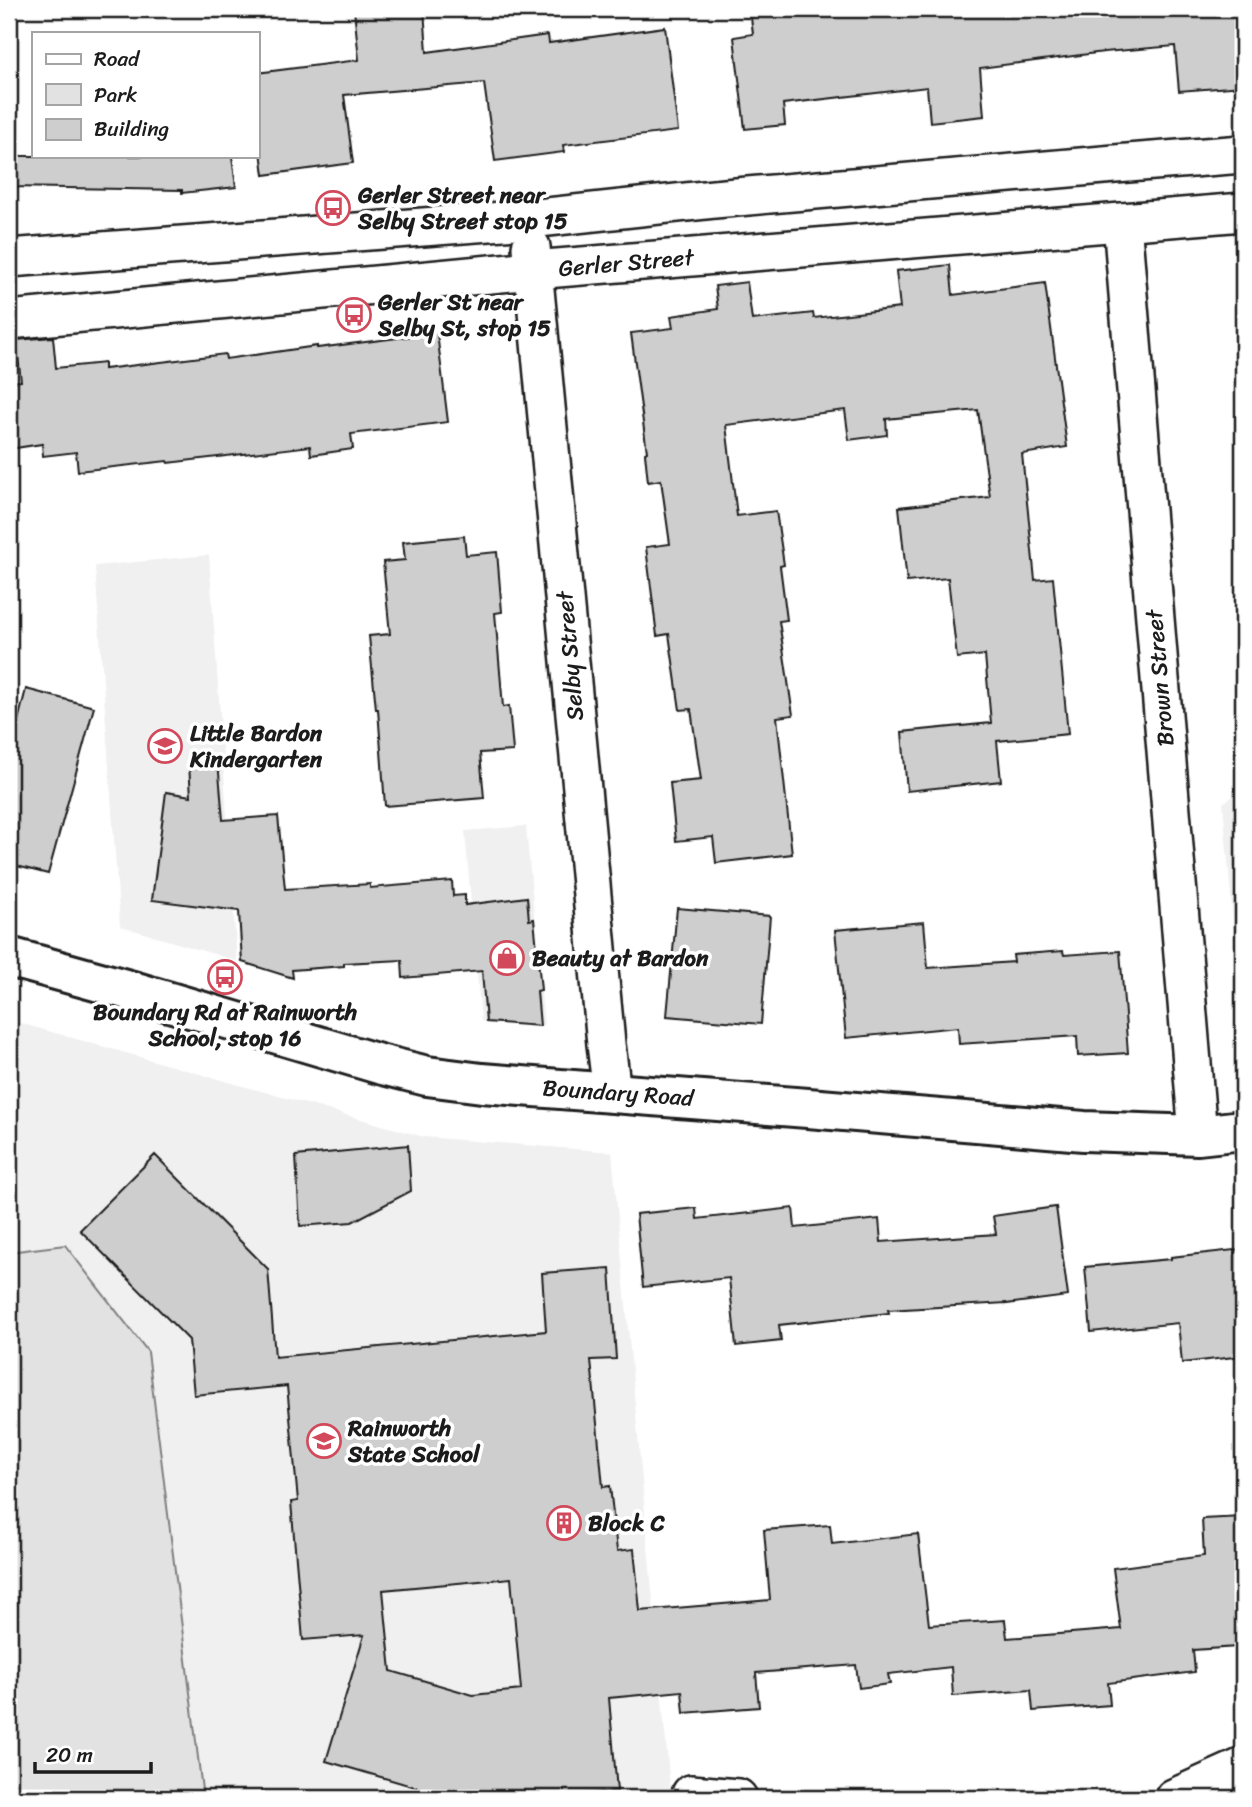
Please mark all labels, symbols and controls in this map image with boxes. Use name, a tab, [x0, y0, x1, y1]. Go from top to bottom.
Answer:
legend	[32, 32, 259, 158]
text: Road	[94, 40, 141, 78]
text: Park	[94, 76, 137, 114]
text: Building	[94, 110, 170, 148]
place label: Gerler Street near Selby Street stop 15	[357, 175, 568, 242]
bus stop icon: Gerler Street near Selby Street stop 15	[314, 189, 352, 227]
street label: Gerler Street	[557, 237, 697, 289]
place label: Gerler St near Selby St, stop 15	[377, 282, 551, 349]
bus stop icon: Gerler St near Selby St, stop 15	[335, 296, 373, 334]
street label: Selby Street	[544, 588, 596, 722]
street label: Brown Street	[1133, 606, 1186, 748]
place label: Little Bardon Kindergarten	[189, 713, 323, 780]
school or university icon: Little Bardon Kindergarten	[146, 727, 184, 765]
place label: Beauty at Bardon	[532, 938, 709, 979]
shop icon: Beauty at Bardon	[488, 939, 526, 977]
bus stop icon: Boundary Rd at Rainworth School, stop 16	[206, 958, 244, 996]
place label: Boundary Rd at Rainworth School, stop 16	[93, 992, 357, 1059]
street label: Boundary Road	[541, 1067, 697, 1119]
place label: Rainworth State School	[347, 1408, 481, 1475]
school or university icon: Rainworth State School	[305, 1422, 343, 1460]
place label: Block C	[588, 1503, 665, 1544]
building icon: Block C	[545, 1504, 583, 1542]
scale bar	[35, 1730, 150, 1774]
text: 20 m	[46, 1736, 93, 1774]

